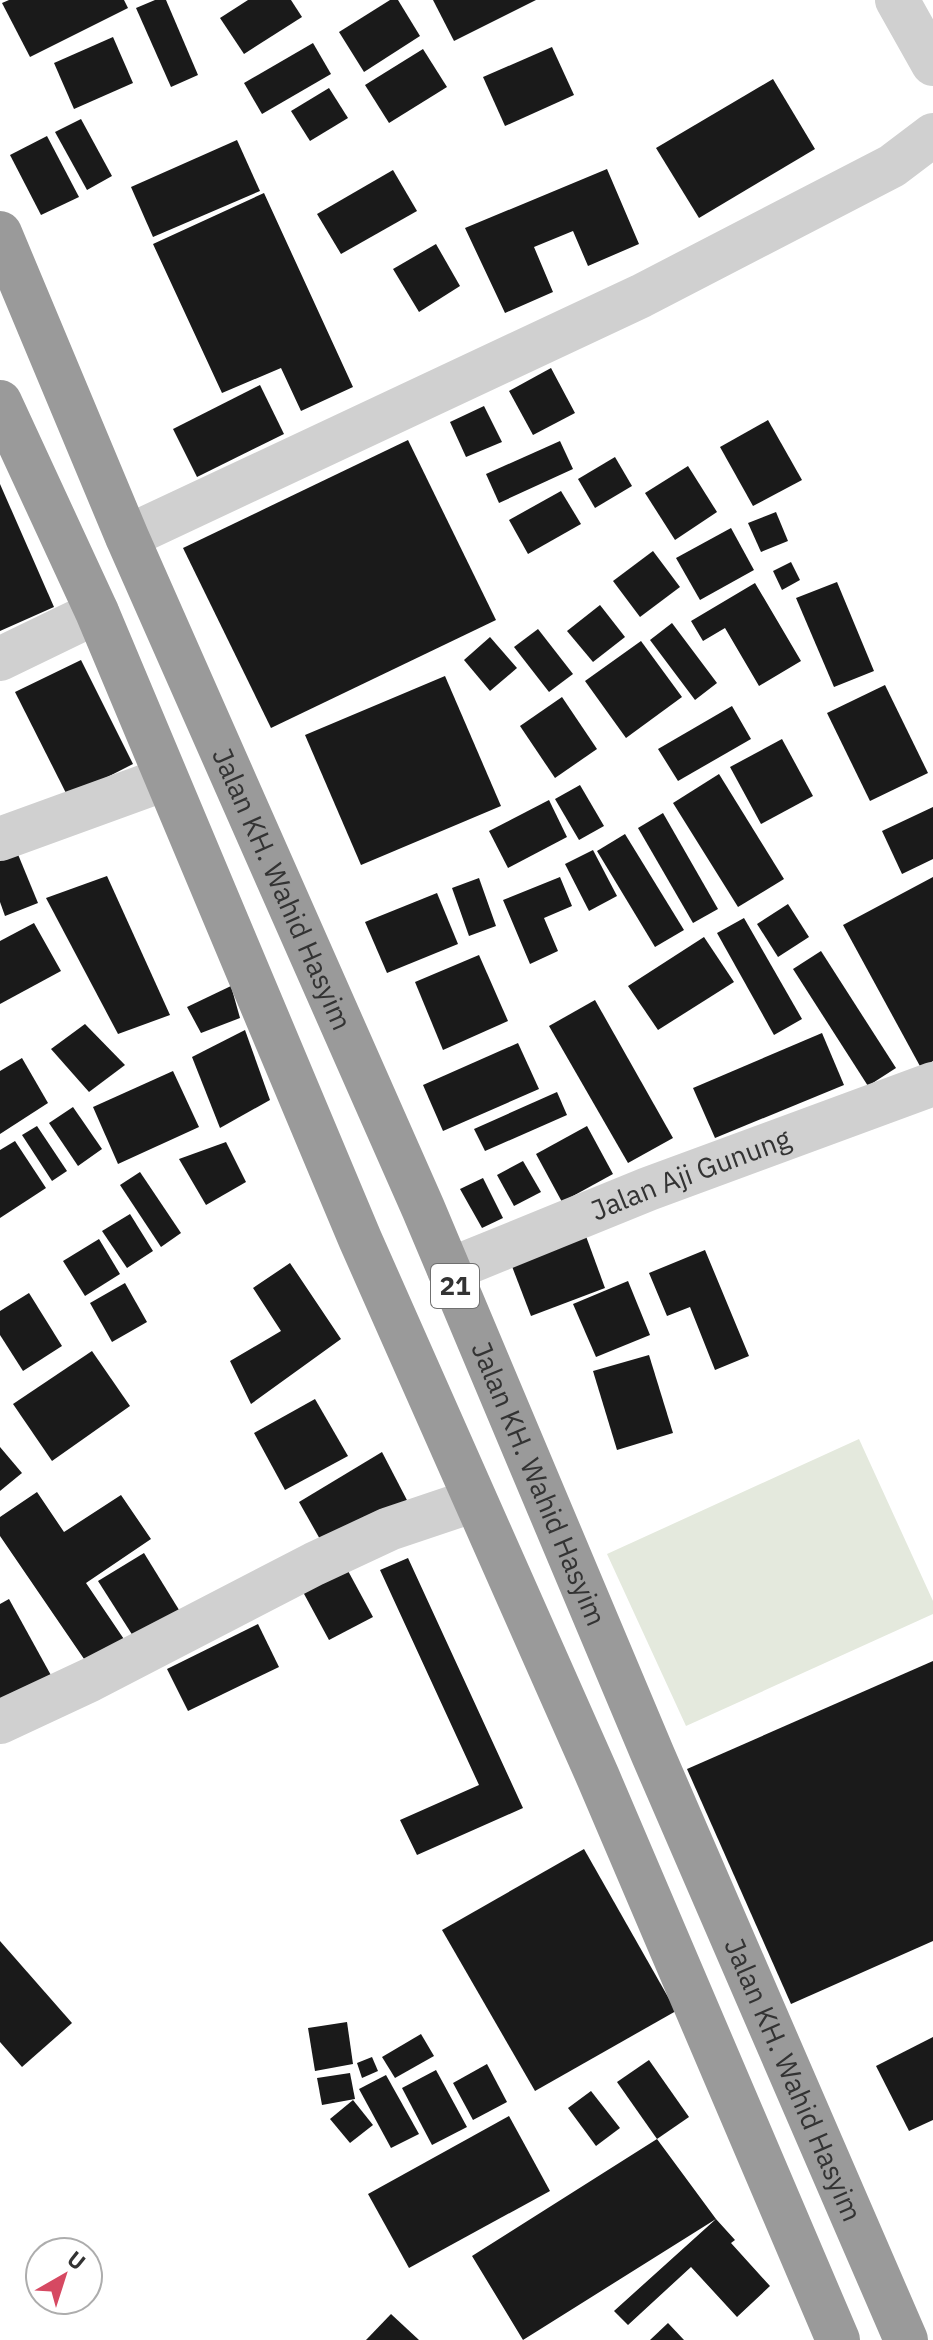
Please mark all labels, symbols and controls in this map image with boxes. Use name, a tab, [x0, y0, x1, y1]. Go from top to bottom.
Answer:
street label: Jalan KH. Wahid Hasyim	[204, 742, 361, 1036]
street label: Jalan Aji Gunung	[585, 1119, 796, 1228]
road number: 21	[431, 1264, 479, 1308]
street label: Jalan KH. Wahid Hasyim	[463, 1336, 616, 1631]
street label: Jalan KH. Wahid Hasyim	[716, 1932, 871, 2227]
north arrow	[24, 2236, 104, 2316]
text: U	[62, 2244, 92, 2276]

